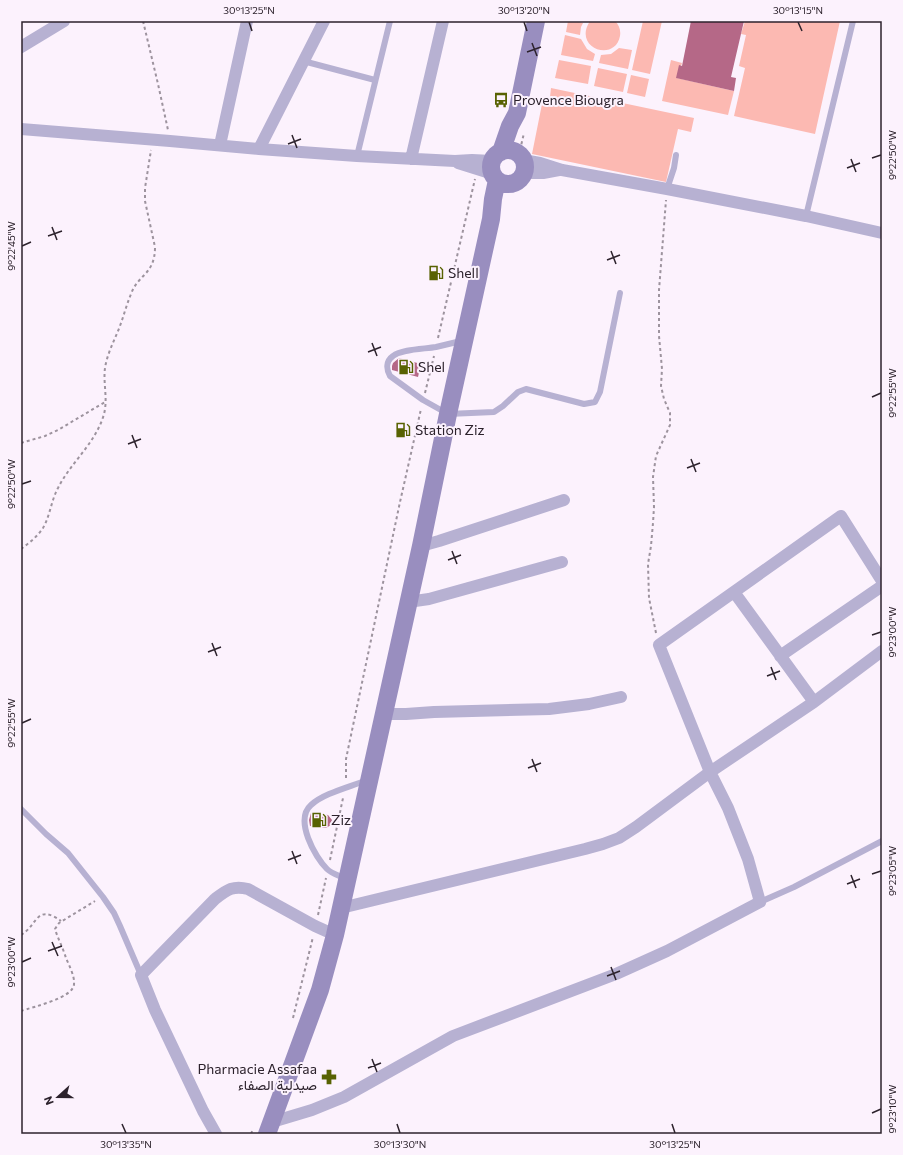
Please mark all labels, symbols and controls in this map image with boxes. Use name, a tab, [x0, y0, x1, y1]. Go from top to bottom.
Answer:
text: 30°13'25"N	[223, 4, 275, 16]
text: 30°13'20"N	[498, 4, 550, 16]
text: 30°13'15"N	[773, 4, 823, 16]
bus stop icon: Provence Biougra	[492, 91, 510, 109]
place label: Provence Biougra	[513, 91, 624, 108]
text: 9°22'50"W	[886, 130, 898, 180]
text: 9°22'45"W	[5, 221, 17, 271]
fuel station icon: Shell	[427, 264, 445, 282]
place label: Shell	[448, 264, 479, 281]
fuel station icon: Shel	[397, 358, 415, 376]
place label: Shel	[418, 358, 445, 375]
text: 9°22'55"W	[886, 368, 898, 418]
fuel station icon: Station Ziz	[394, 421, 412, 439]
place label: Station Ziz	[415, 421, 485, 438]
text: 9°22'50"W	[5, 459, 17, 509]
text: 9°23'00"W	[886, 607, 898, 658]
text: 9°22'55"W	[5, 698, 17, 748]
fuel station icon: Ziz	[310, 811, 328, 829]
place label: Ziz	[331, 811, 351, 828]
text: 9°23'05"W	[886, 846, 898, 896]
text: 9°23'00"W	[5, 937, 17, 988]
place label: Pharmacie Assafaa صيدلية الصفاء	[197, 1060, 317, 1093]
pharmacy icon: Pharmacie Assafaa صيدلية الصفاء	[320, 1068, 338, 1086]
north arrow	[38, 1077, 78, 1117]
text: 9°23'10"W	[886, 1085, 898, 1133]
text: N	[41, 1095, 56, 1107]
text: 30°13'35"N	[100, 1138, 152, 1150]
text: 30°13'30"N	[374, 1138, 426, 1150]
text: 30°13'25"N	[649, 1138, 701, 1150]

